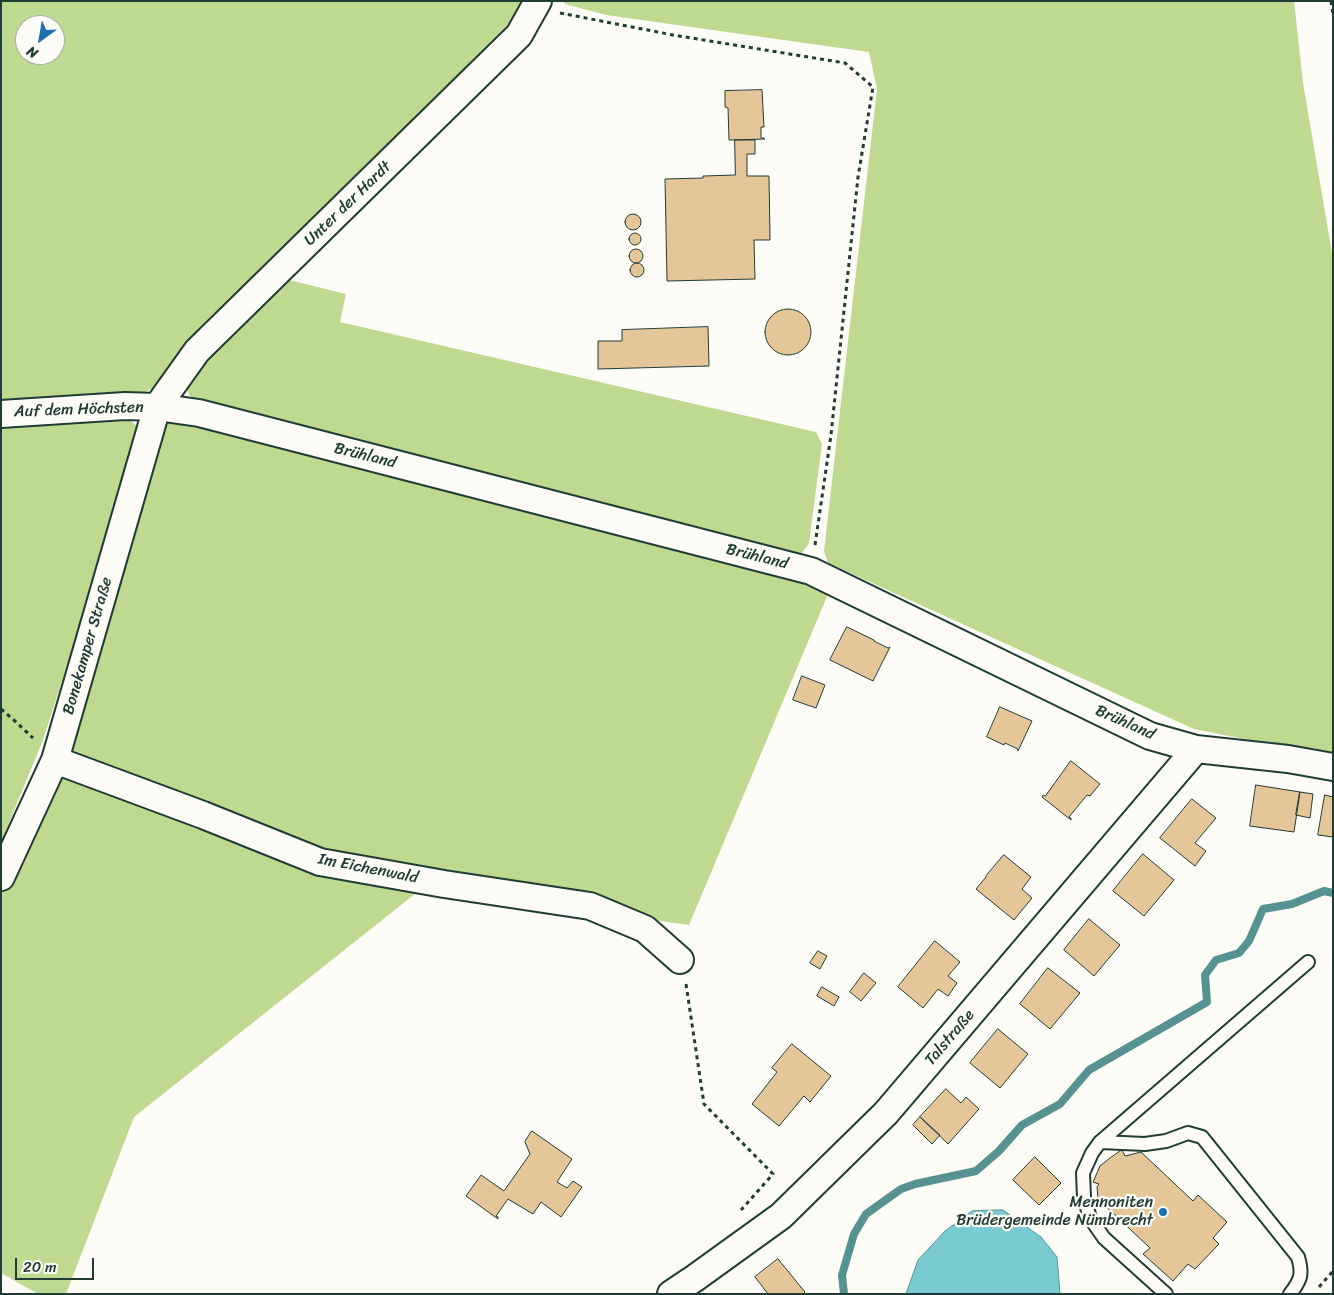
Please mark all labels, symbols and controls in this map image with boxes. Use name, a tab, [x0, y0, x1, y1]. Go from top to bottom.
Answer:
north arrow	[15, 15, 65, 65]
text: N	[22, 39, 43, 65]
street label: Unter der Hardt	[301, 158, 395, 250]
street label: Auf dem Höchsten	[14, 398, 144, 422]
street label: Brühland	[332, 439, 398, 473]
street label: Brühland	[724, 540, 790, 574]
street label: Bonekamper Straße	[59, 575, 117, 717]
street label: Brühland	[1092, 701, 1158, 745]
street label: Im Eichenwald	[316, 850, 420, 888]
street label: Talstraße	[921, 1006, 979, 1070]
place label: Mennoniten Brüdergemeinde Nümbrecht	[956, 1193, 1153, 1231]
marker: Mennoniten Brüdergemeinde Nümbrecht	[1157, 1206, 1169, 1218]
scale bar	[18, 1248, 96, 1280]
text: 20 m	[23, 1254, 57, 1280]

